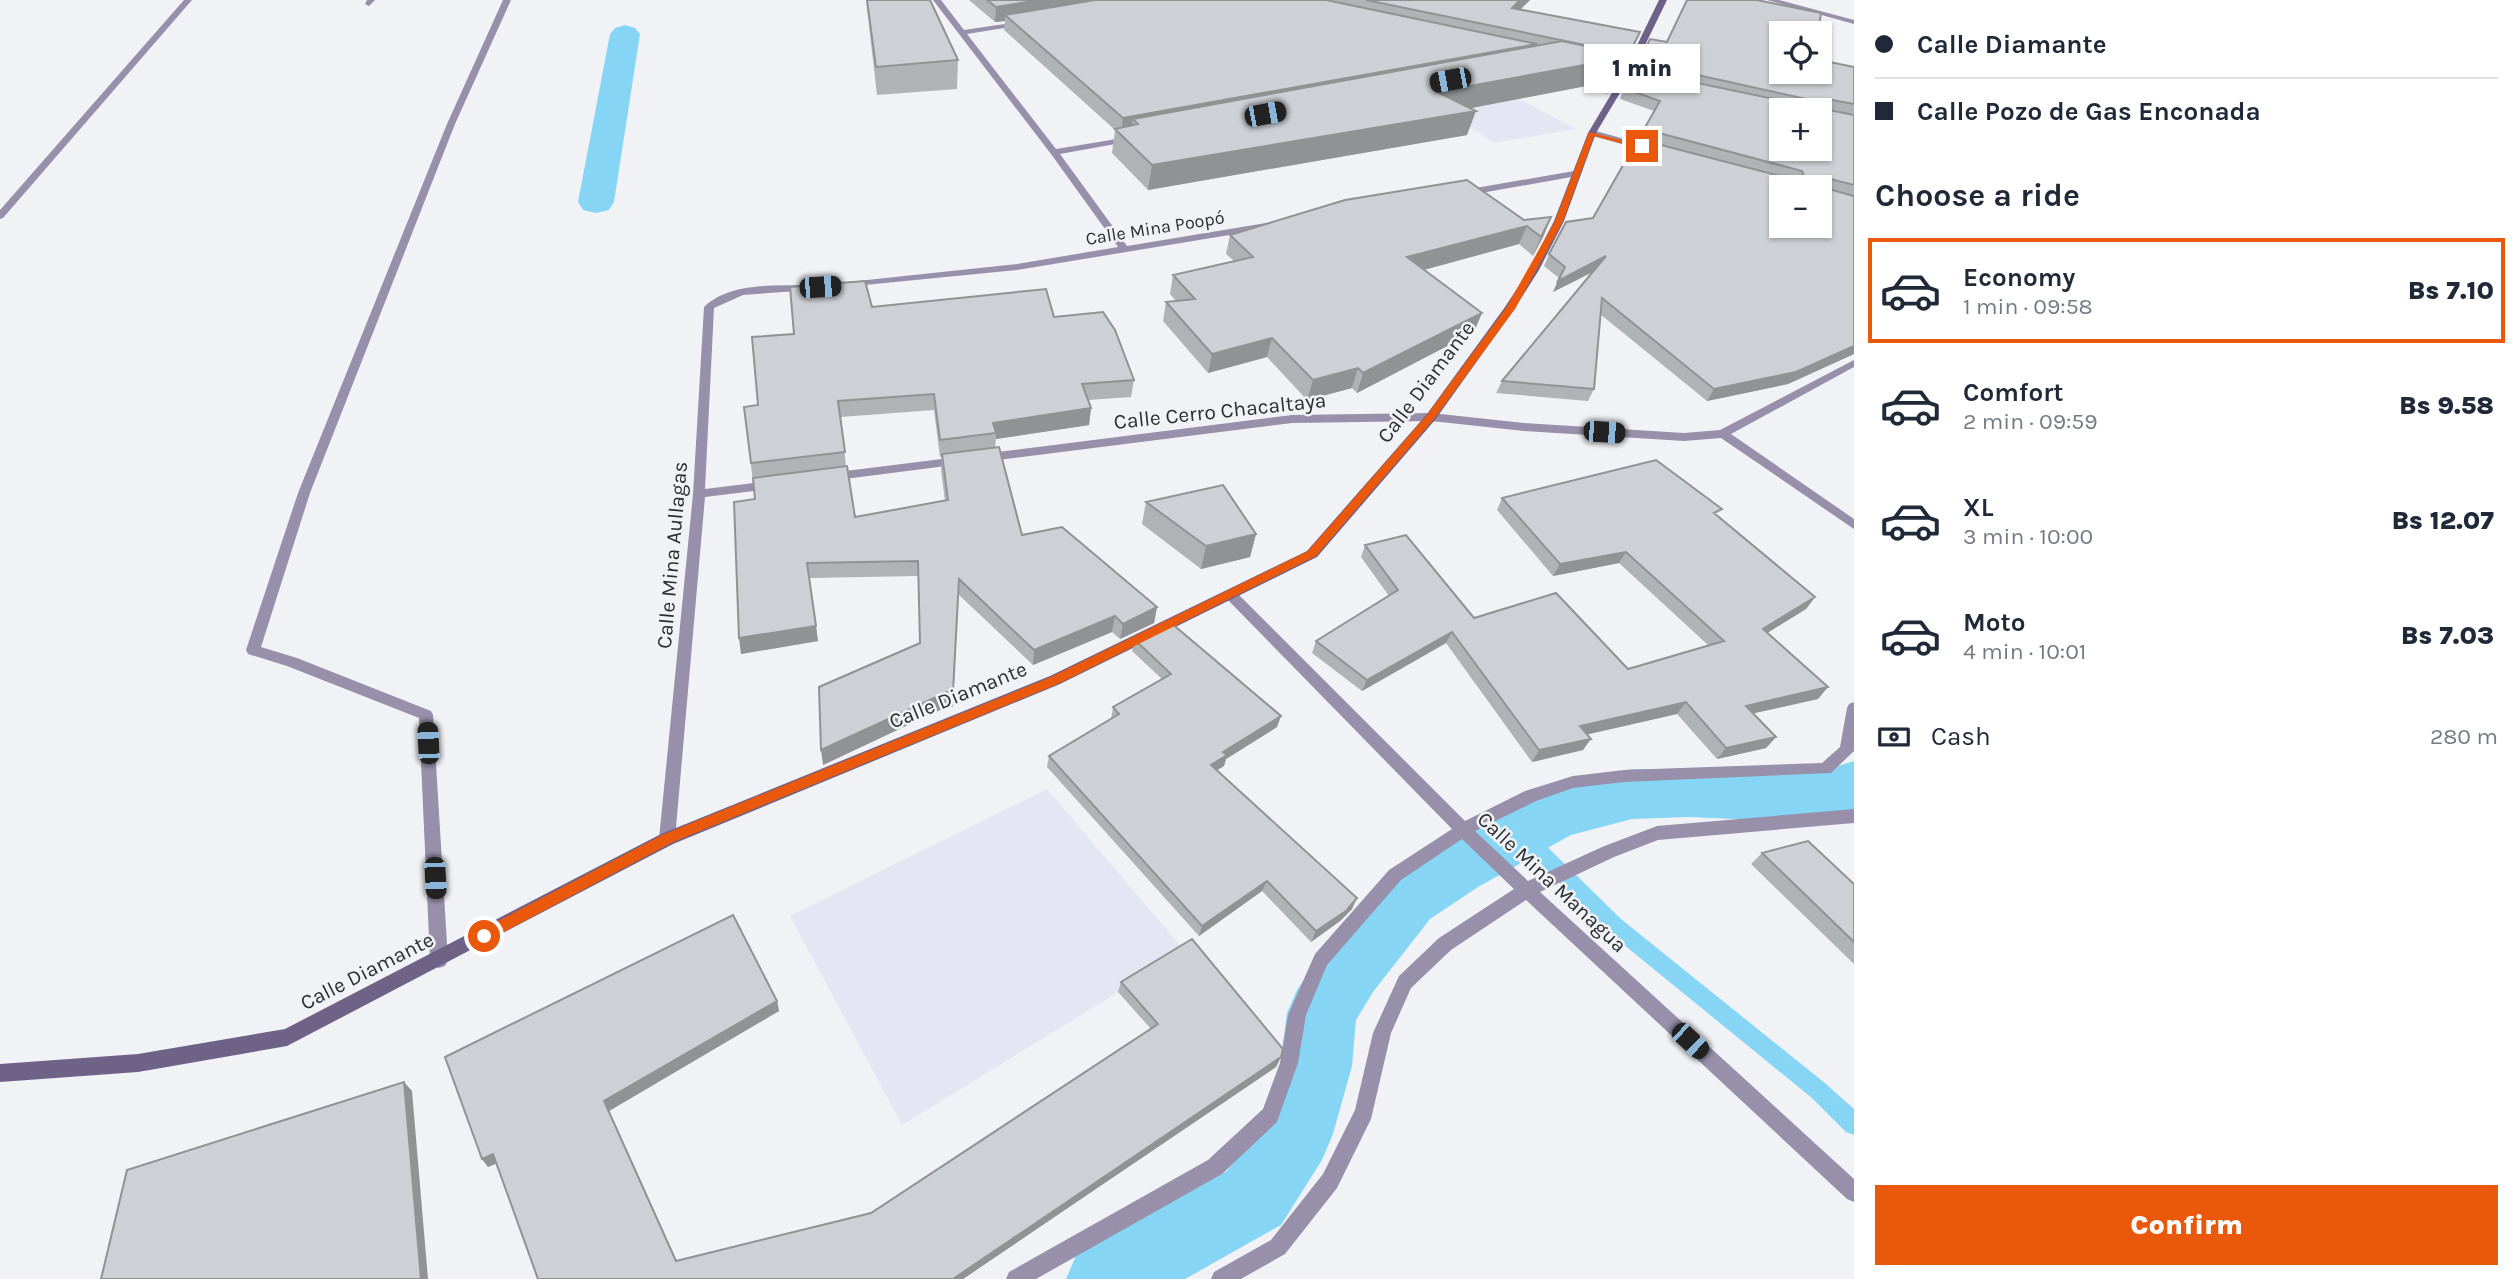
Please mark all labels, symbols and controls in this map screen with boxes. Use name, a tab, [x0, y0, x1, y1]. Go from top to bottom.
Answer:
map controls	[1769, 21, 1832, 238]
button: locate	[1769, 21, 1832, 84]
text: Calle Diamante	[1917, 29, 2107, 60]
callout: 1 min	[1584, 44, 1700, 94]
text: 1 min	[1612, 55, 1672, 82]
car	[1428, 66, 1473, 94]
text: Calle Pozo de Gas Enconada	[1917, 96, 2261, 127]
button: +	[1769, 98, 1832, 161]
car	[1243, 100, 1288, 128]
route end	[1626, 130, 1658, 162]
button: −	[1769, 175, 1832, 238]
text: Choose a ride	[1875, 177, 2080, 214]
street label: Calle Mina Poopó	[1084, 206, 1226, 250]
icon: car	[1879, 259, 1942, 322]
text: Economy	[1963, 262, 2075, 293]
car	[799, 275, 842, 299]
text: Bs 7.10	[2408, 275, 2494, 306]
text: 1 min · 09:58	[1963, 293, 2093, 320]
street label: Calle Diamante	[1372, 316, 1480, 448]
icon: car	[1879, 374, 1942, 437]
text: Comfort	[1963, 377, 2064, 408]
street label: Calle Cerro Chacaltaya	[1113, 388, 1327, 434]
text: Bs 9.58	[2399, 390, 2494, 421]
text: 2 min · 09:59	[1963, 408, 2098, 435]
car	[1583, 420, 1626, 444]
street label: Calle Mina Aullagas	[652, 460, 692, 650]
icon: car	[1879, 489, 1942, 552]
text: XL	[1963, 492, 1994, 523]
text: Bs 12.07	[2391, 505, 2494, 536]
text: 3 min · 10:00	[1963, 523, 2093, 550]
icon: car	[1879, 604, 1942, 667]
text: Moto	[1963, 607, 2025, 638]
text: Bs 7.03	[2401, 620, 2494, 651]
text: 4 min · 10:01	[1963, 638, 2086, 665]
street label: Calle Diamante	[886, 656, 1030, 734]
icon: cash	[1875, 718, 1913, 756]
car	[417, 721, 440, 765]
text: Cash	[1931, 721, 1991, 752]
text: 280 m	[2430, 723, 2498, 750]
street label: Calle Mina Managua	[1473, 807, 1631, 957]
car	[424, 856, 447, 900]
route start	[468, 920, 500, 952]
street label: Calle Diamante	[296, 927, 438, 1015]
car	[1668, 1019, 1713, 1063]
button: Confirm	[1875, 1185, 2498, 1265]

